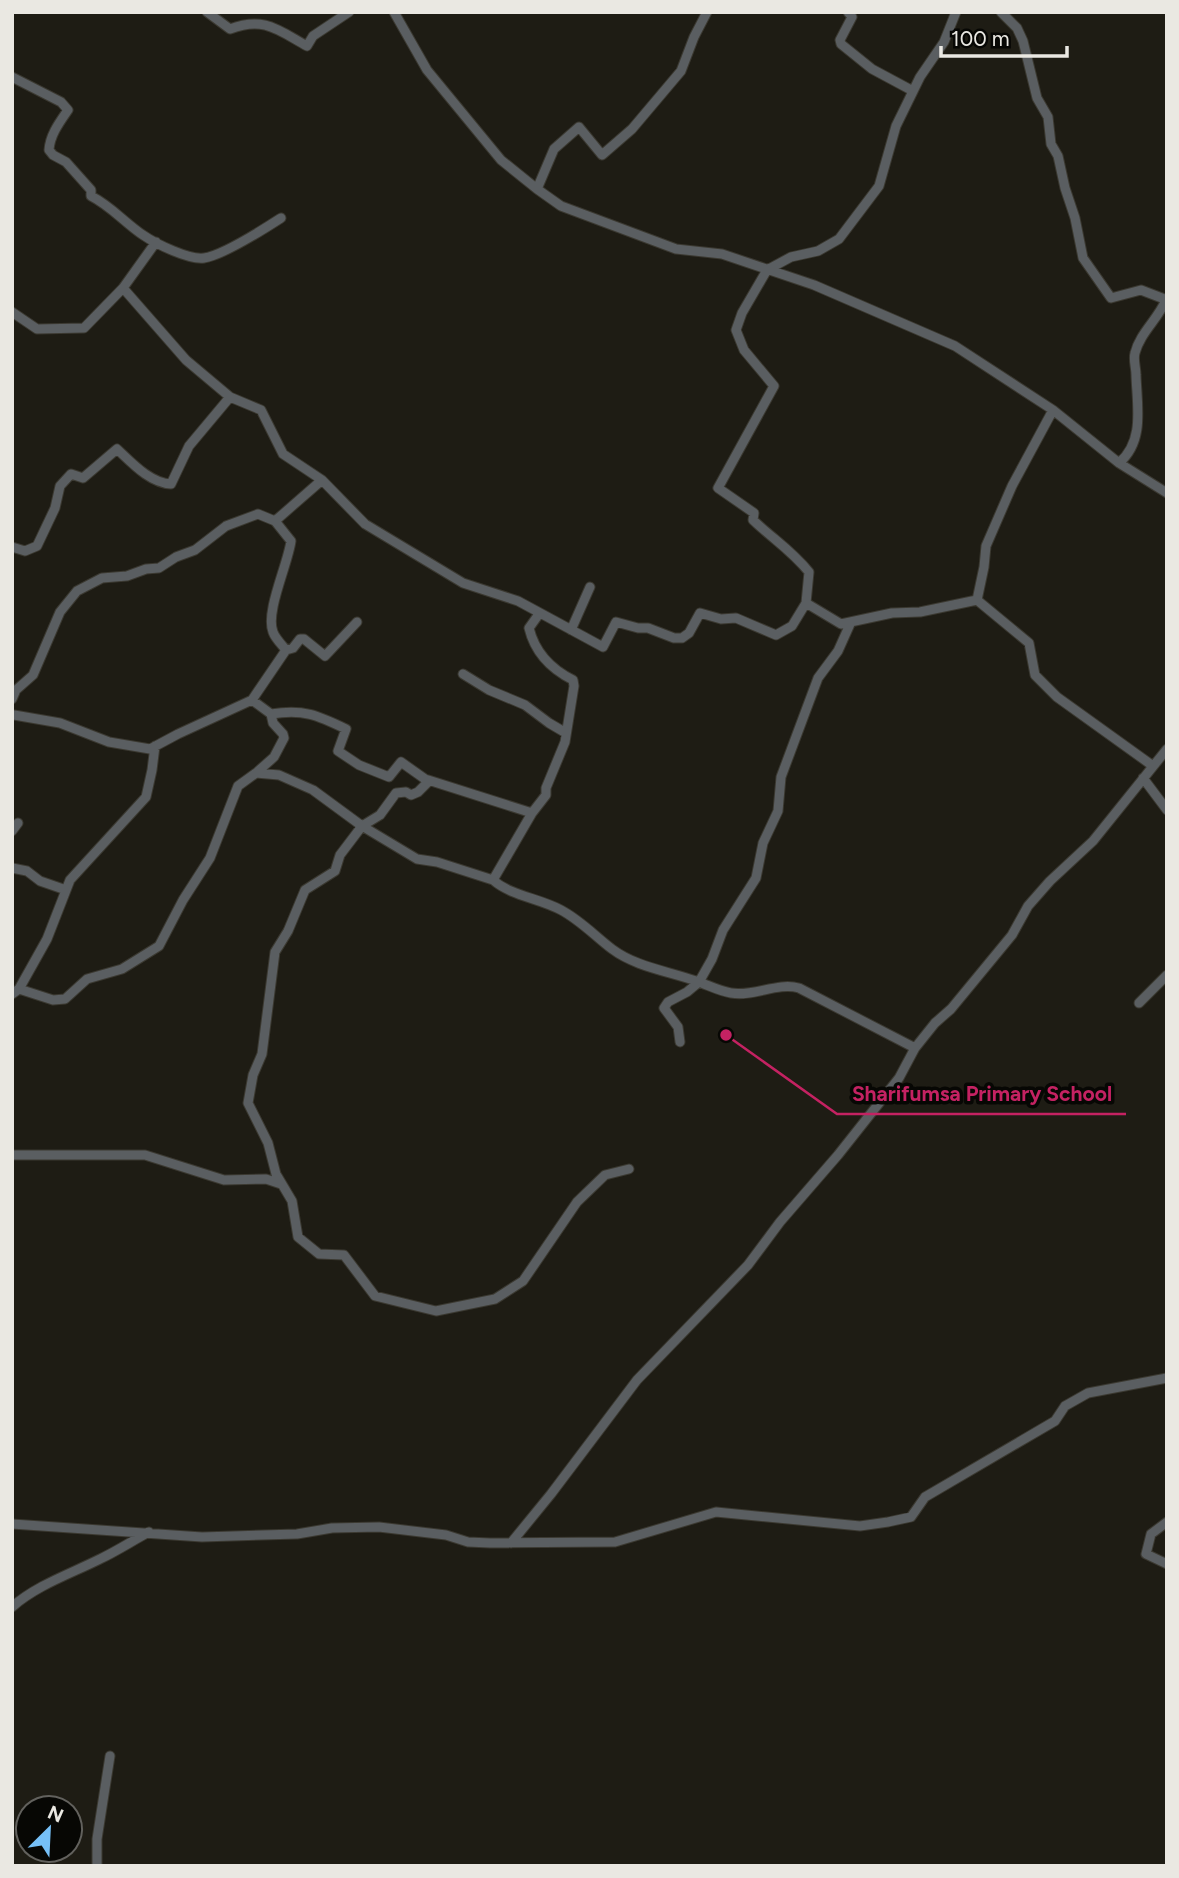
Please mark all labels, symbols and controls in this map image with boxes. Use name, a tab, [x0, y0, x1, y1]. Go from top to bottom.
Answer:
scale bar	[941, 14, 1067, 58]
text: 100 m	[951, 26, 1010, 51]
callout: Sharifumsa Primary School	[837, 1072, 1126, 1114]
text: Sharifumsa Primary School	[852, 1081, 1112, 1106]
north arrow	[14, 1794, 84, 1864]
text: N	[44, 1800, 67, 1827]

